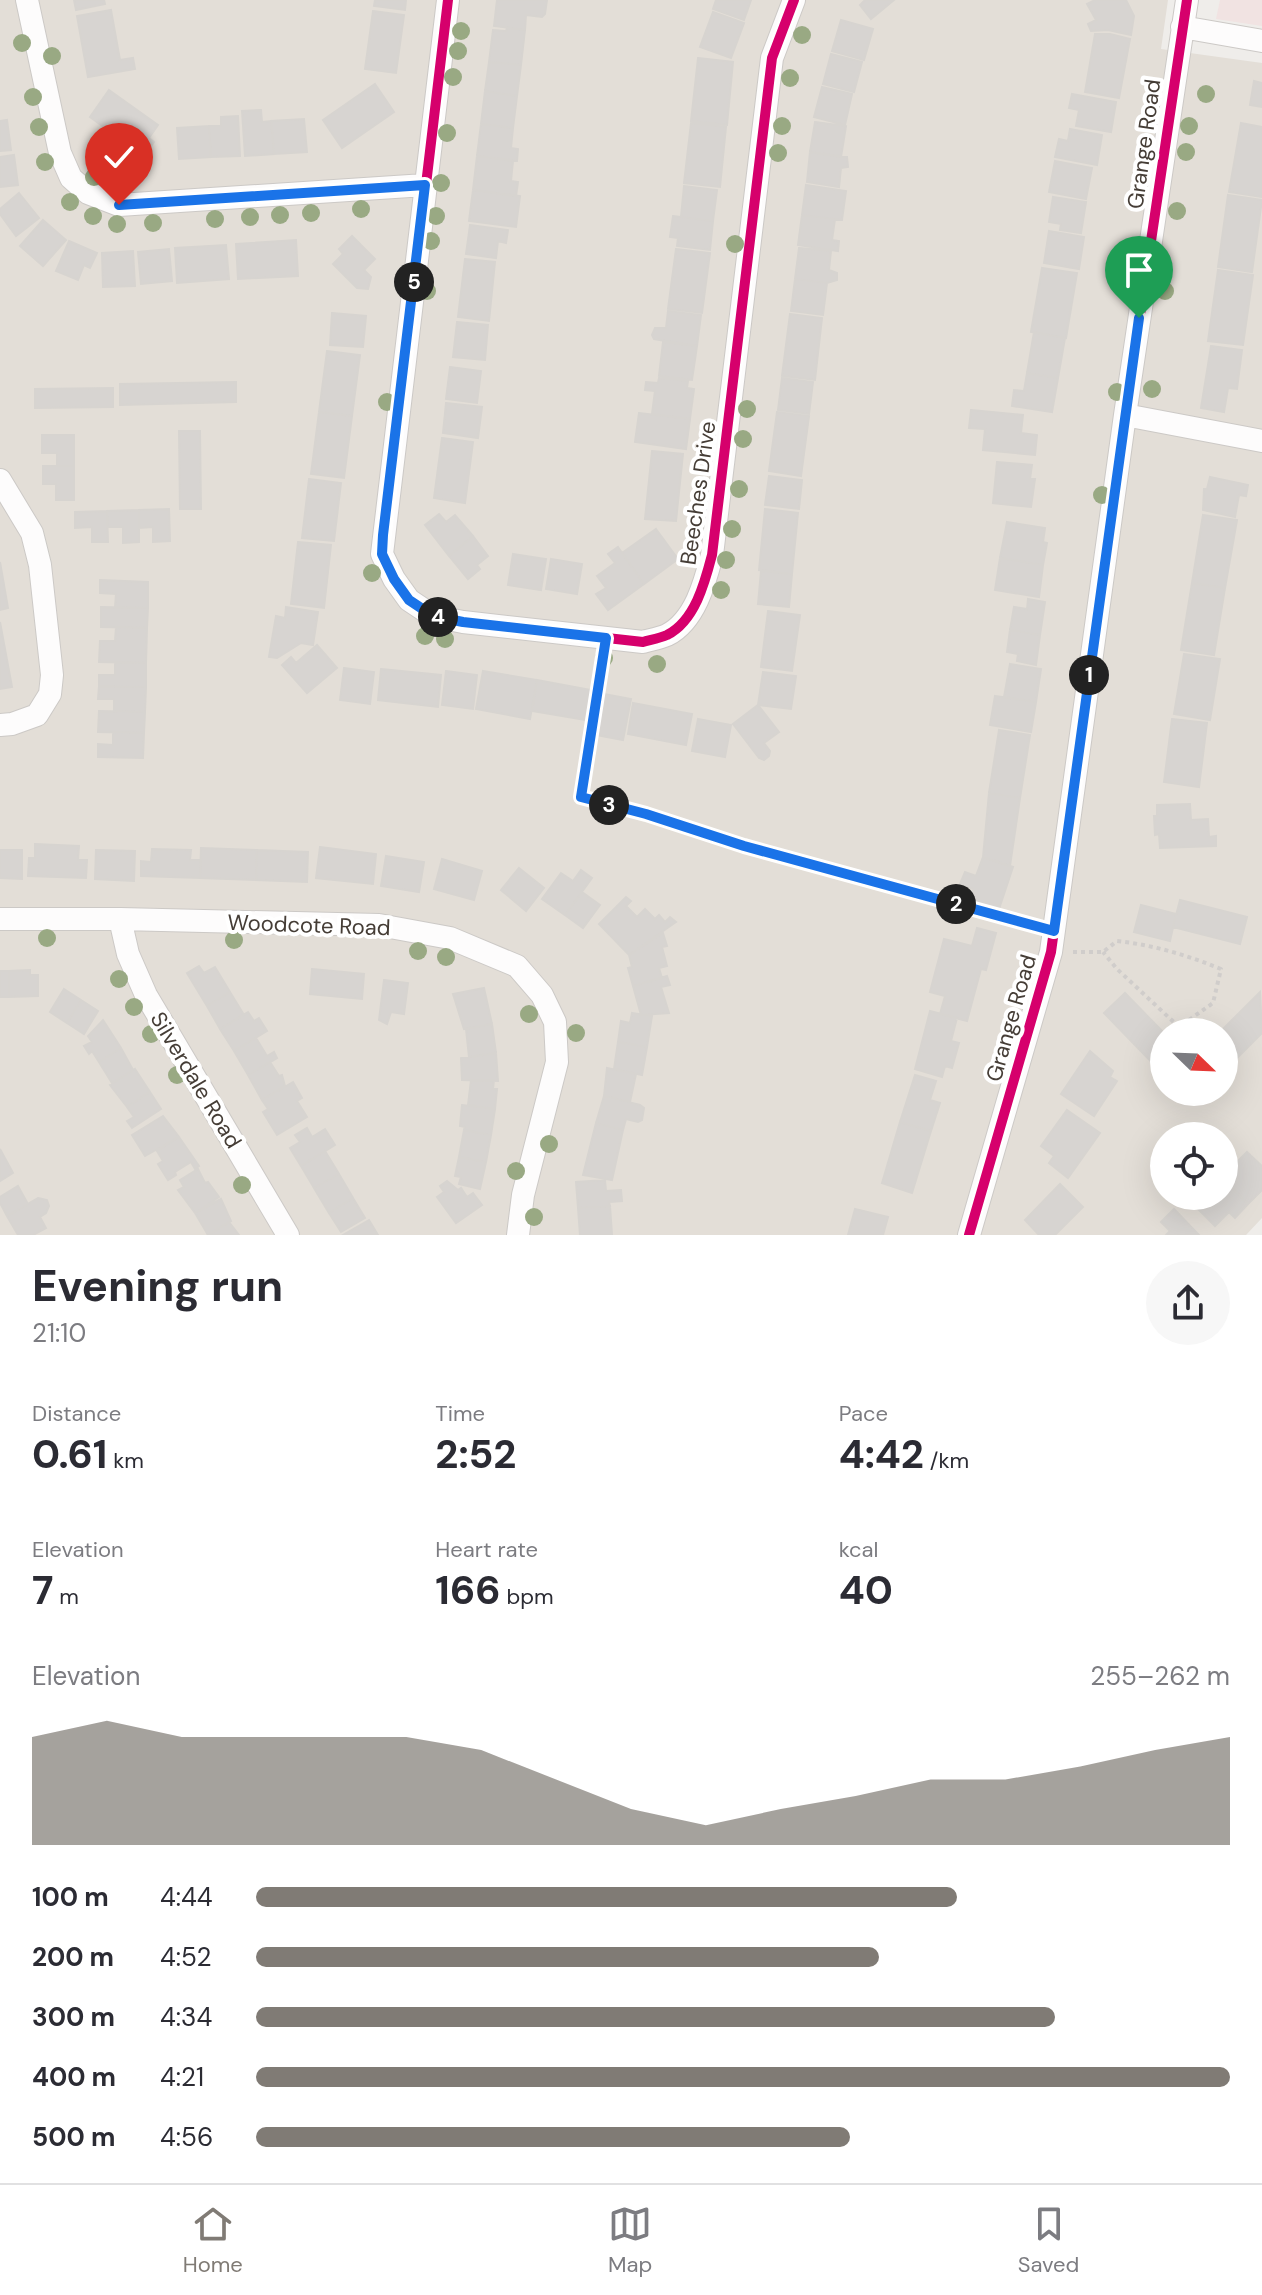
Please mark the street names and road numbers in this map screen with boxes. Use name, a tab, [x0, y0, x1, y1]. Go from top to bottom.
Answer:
street label: Grange Road	[1121, 77, 1167, 211]
street label: Beeches Drive	[674, 419, 722, 567]
street label: Woodcote Road	[227, 908, 391, 942]
street label: Grange Road	[979, 951, 1043, 1085]
street label: Silverdale Road	[144, 1006, 248, 1154]

